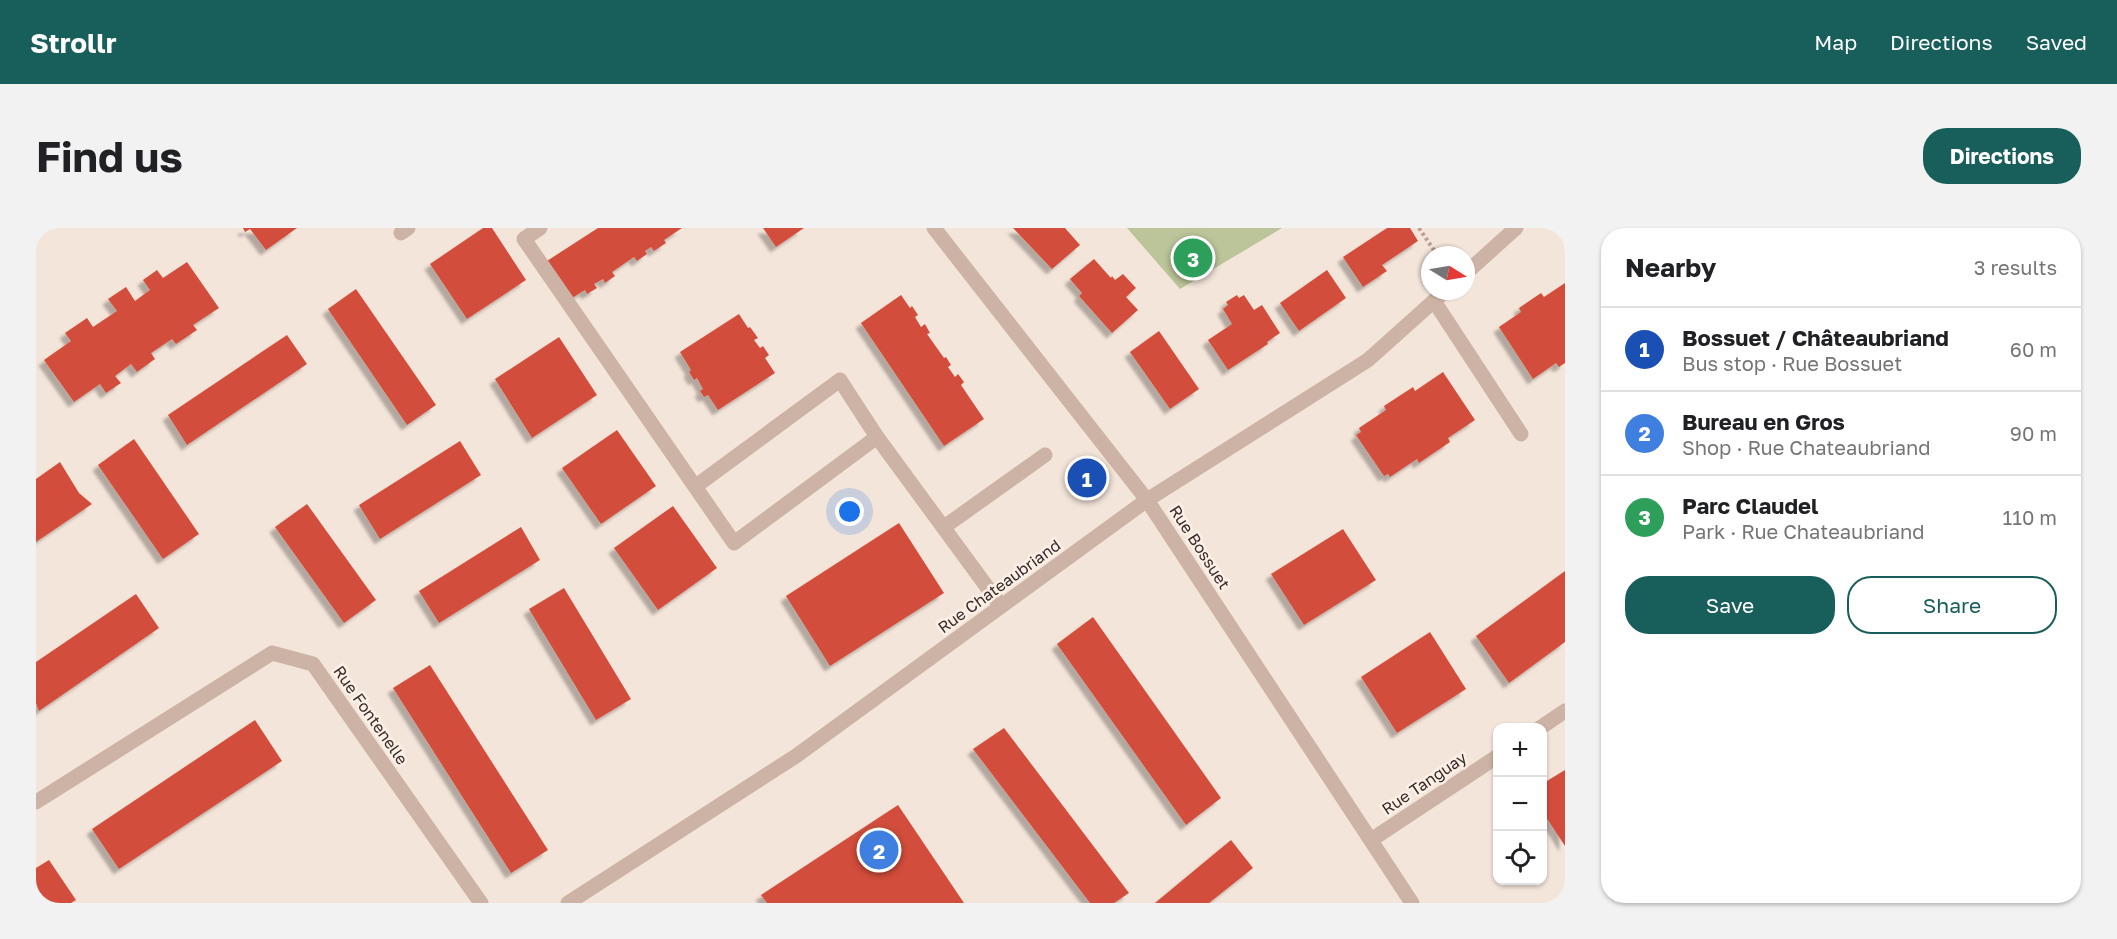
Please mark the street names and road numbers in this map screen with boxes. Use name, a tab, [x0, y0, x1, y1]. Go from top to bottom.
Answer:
street label: Rue Bossuet	[1165, 501, 1235, 593]
street label: Rue Chateaubriand	[934, 535, 1064, 637]
street label: Rue Fontenelle	[329, 662, 413, 768]
street label: Rue Tanguay	[1378, 747, 1470, 819]

